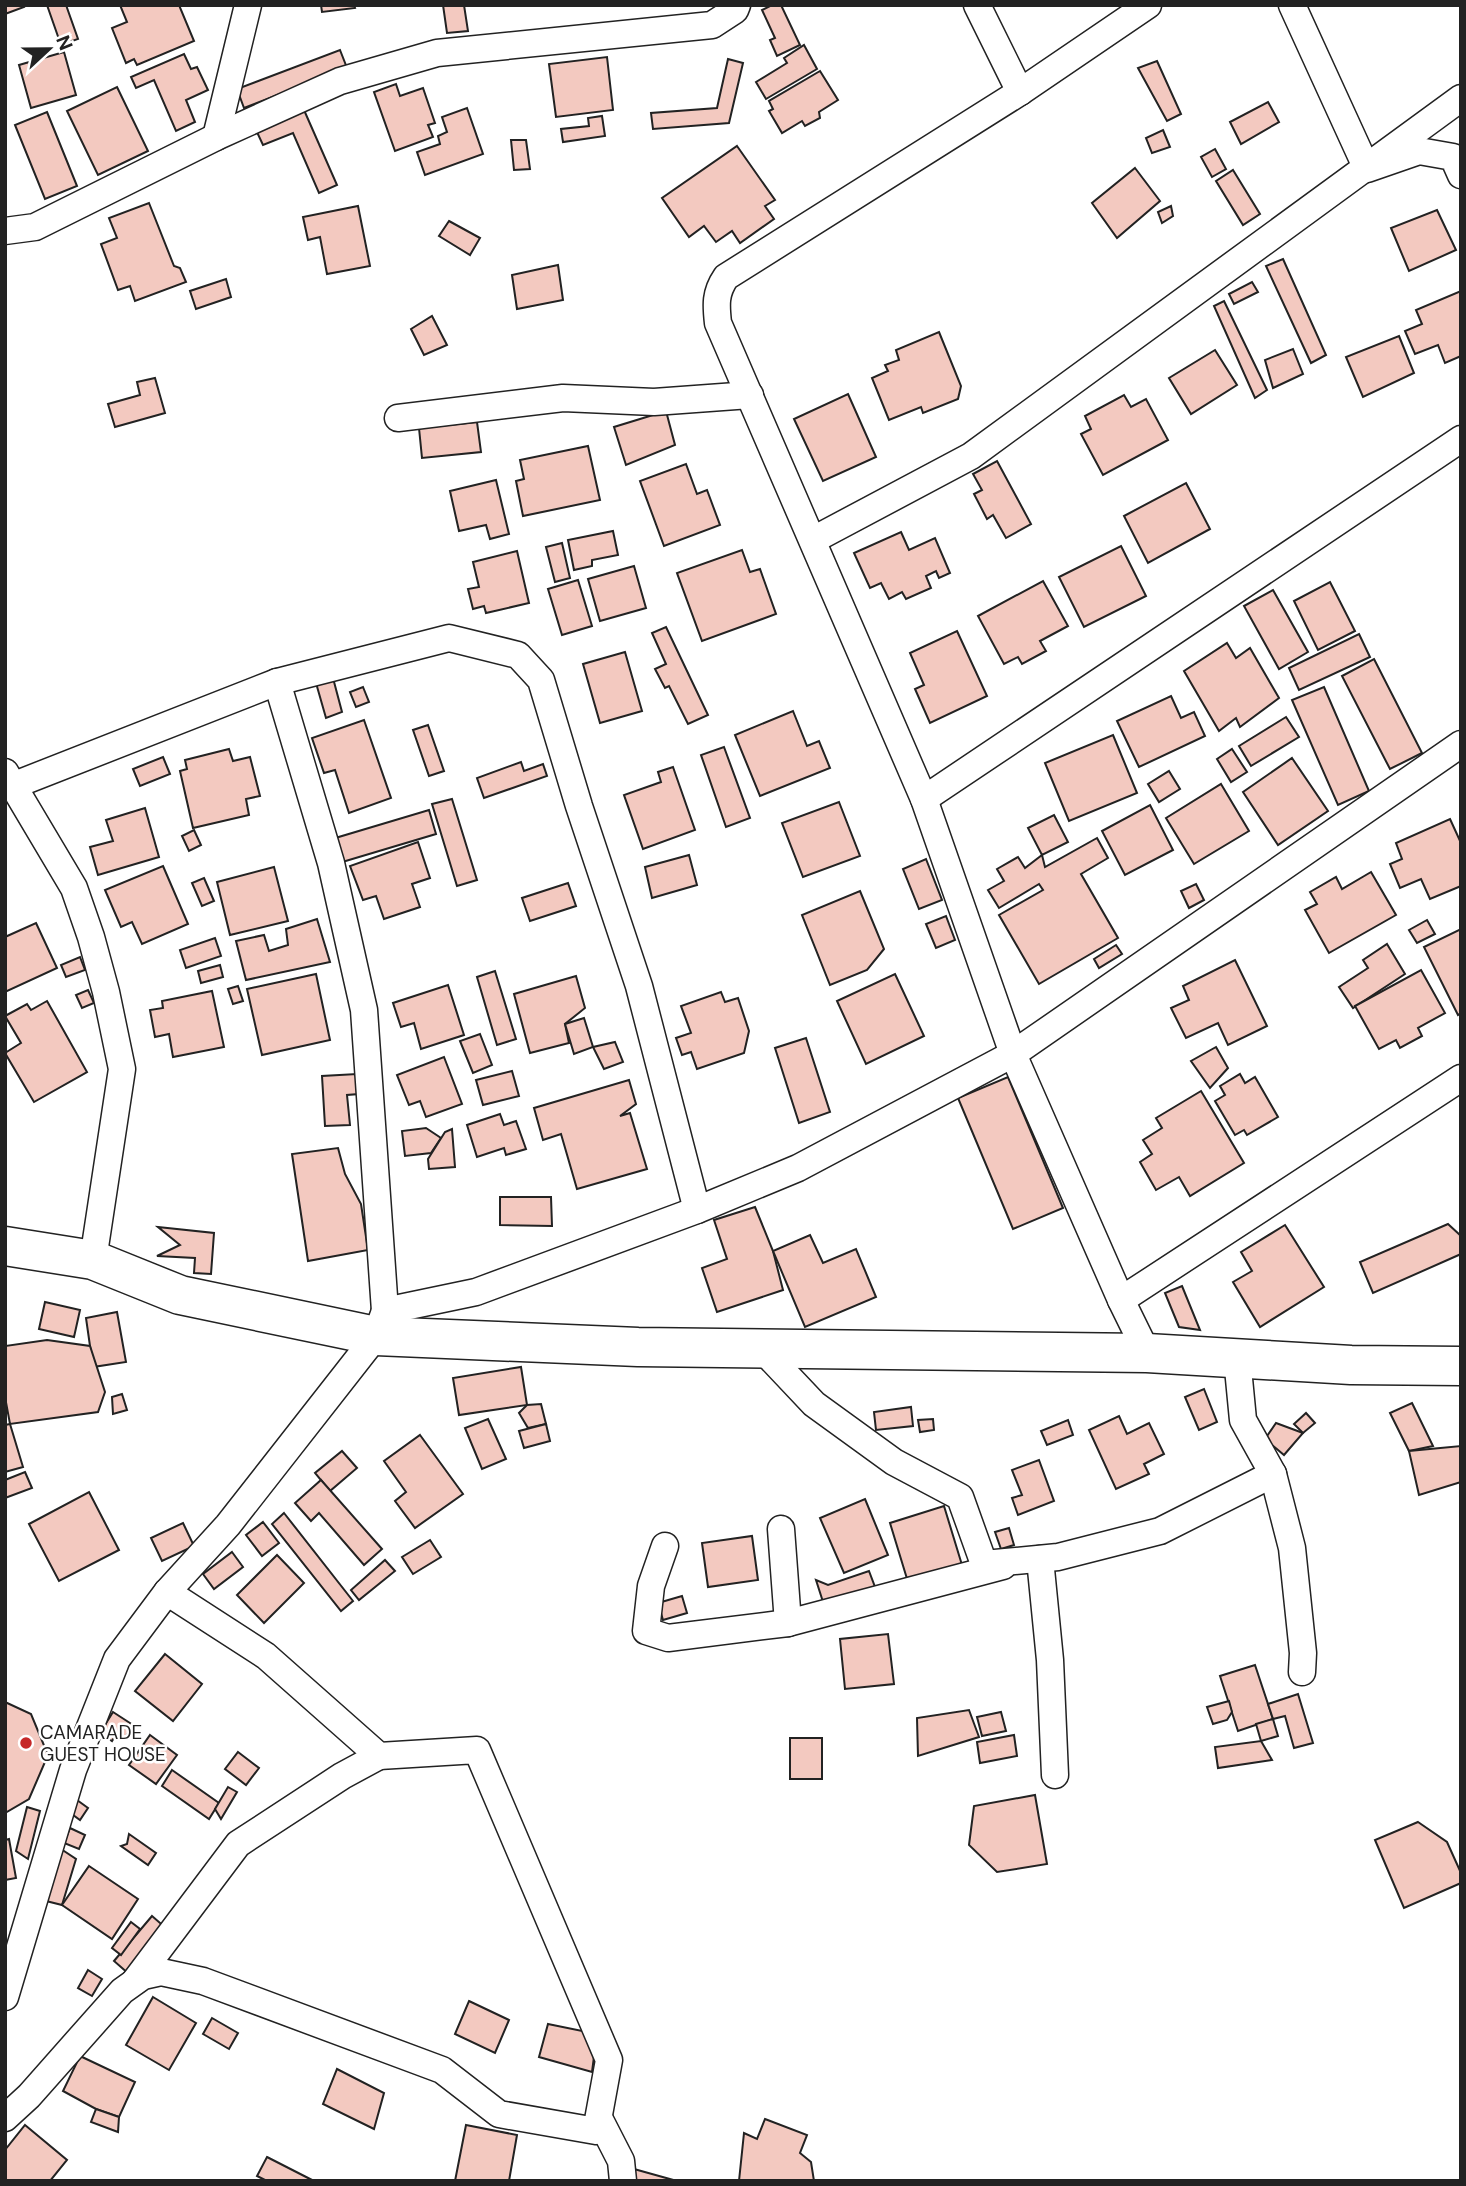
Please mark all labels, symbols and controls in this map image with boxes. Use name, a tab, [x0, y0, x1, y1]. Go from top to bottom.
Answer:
north arrow	[14, 14, 84, 84]
text: N	[50, 32, 78, 54]
place label: CAMARADE GUEST HOUSE	[40, 1720, 166, 1767]
marker: CAMARADE GUEST HOUSE	[18, 1735, 34, 1751]

